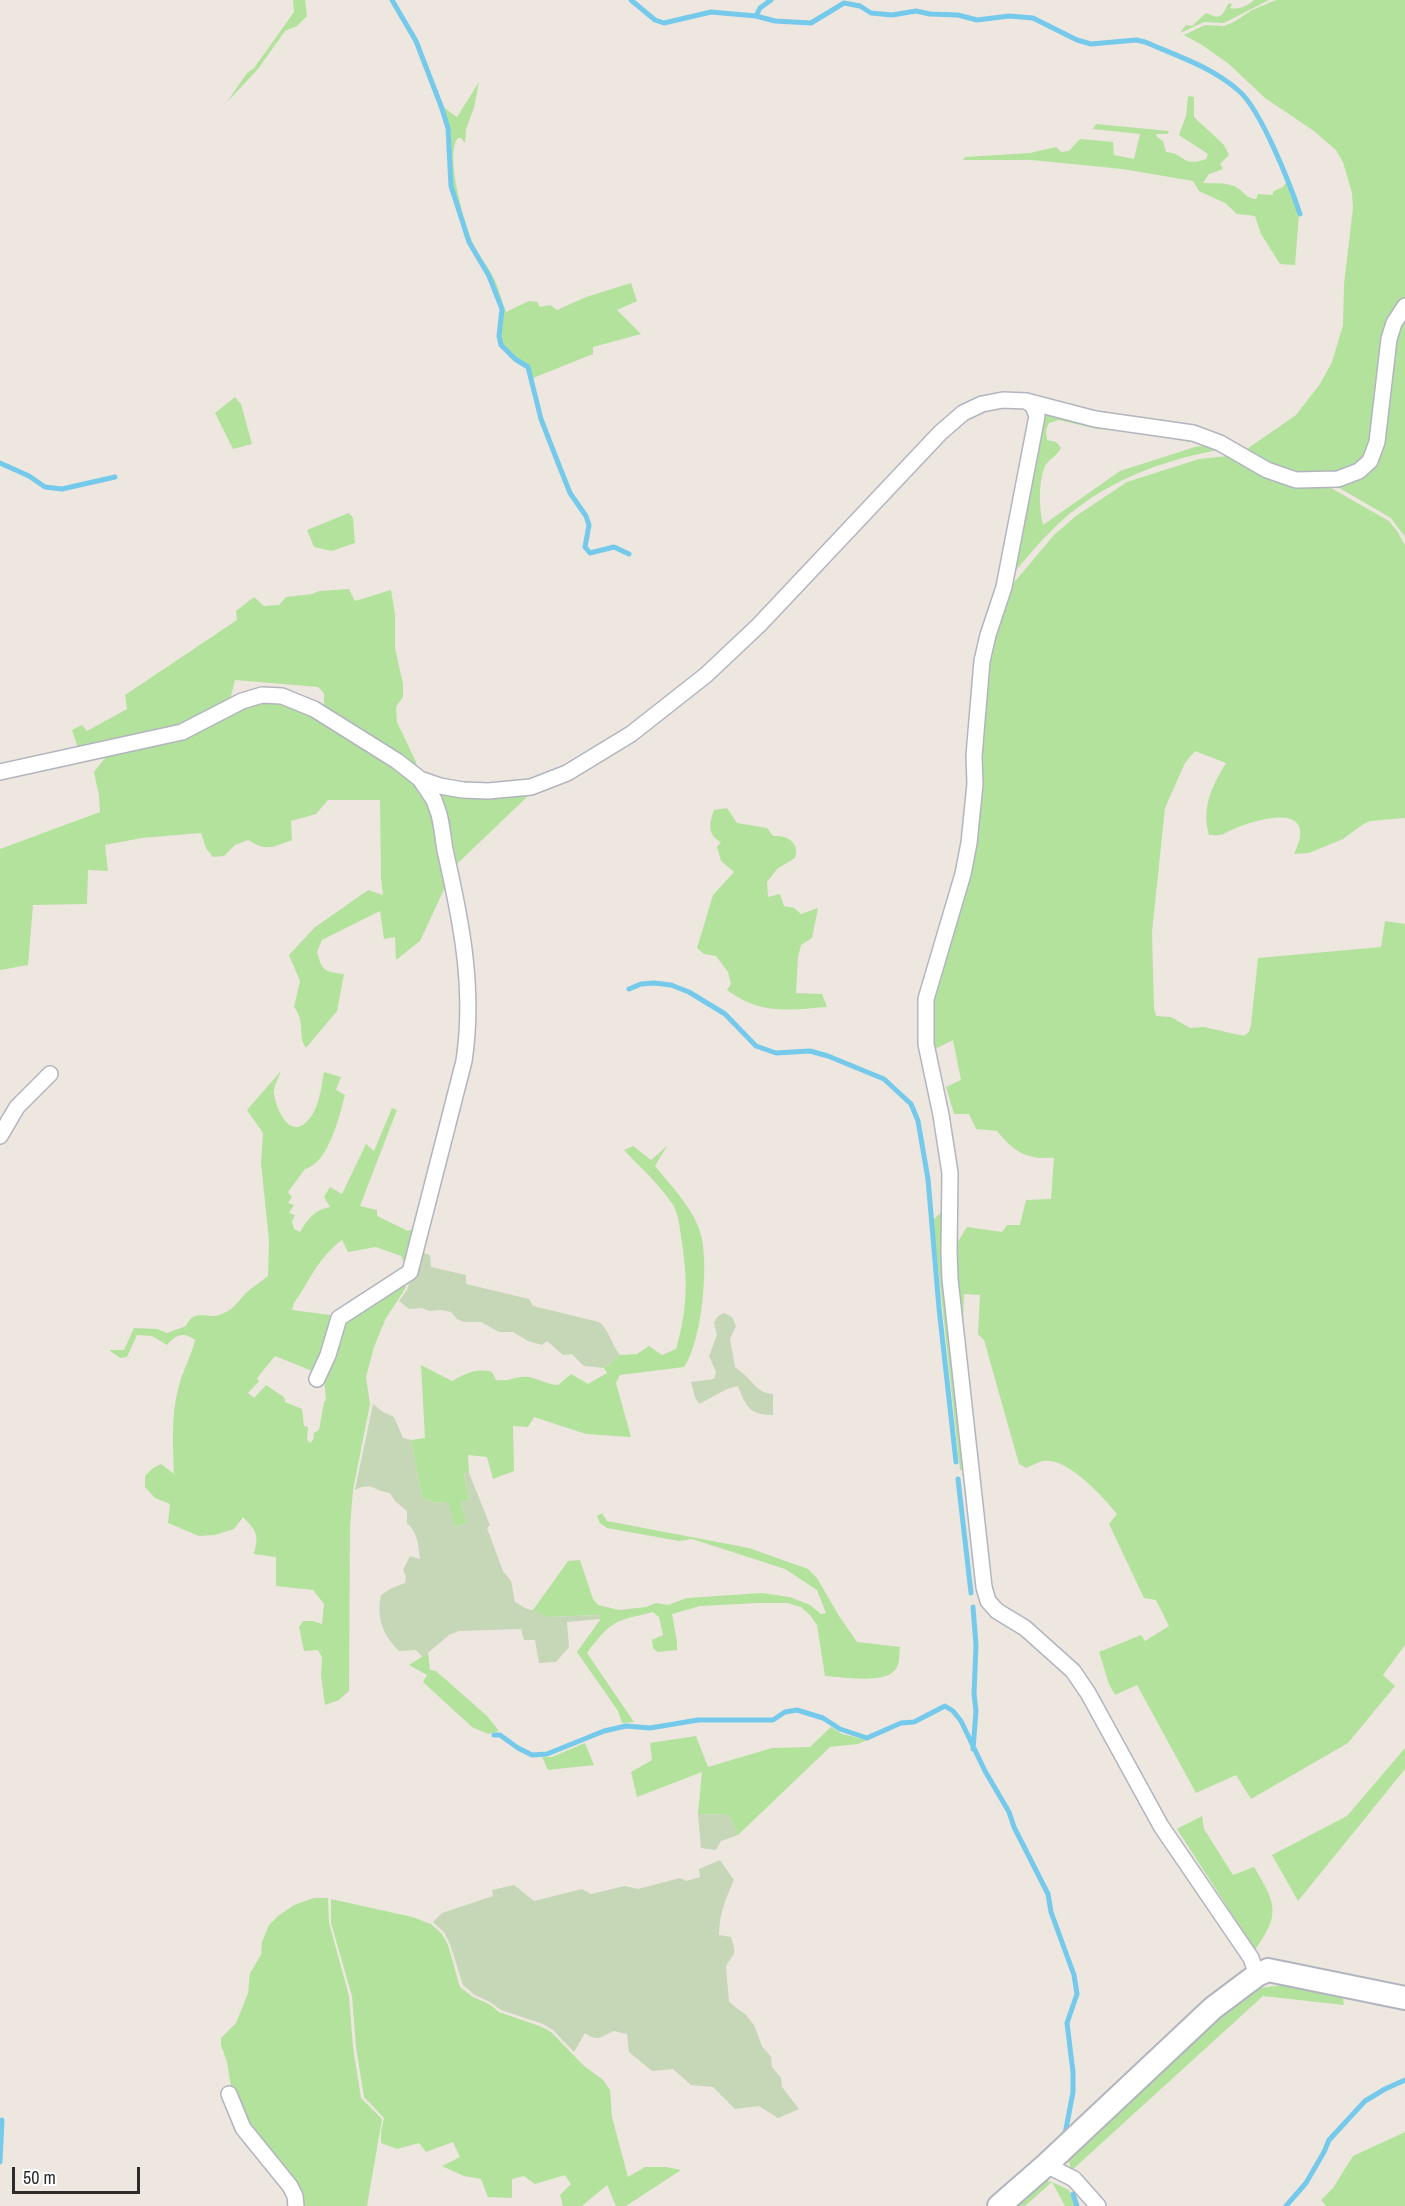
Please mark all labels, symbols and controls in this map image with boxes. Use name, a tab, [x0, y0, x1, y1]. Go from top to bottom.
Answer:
scale bar	[15, 2155, 142, 2193]
text: 50 m	[23, 2165, 56, 2190]

